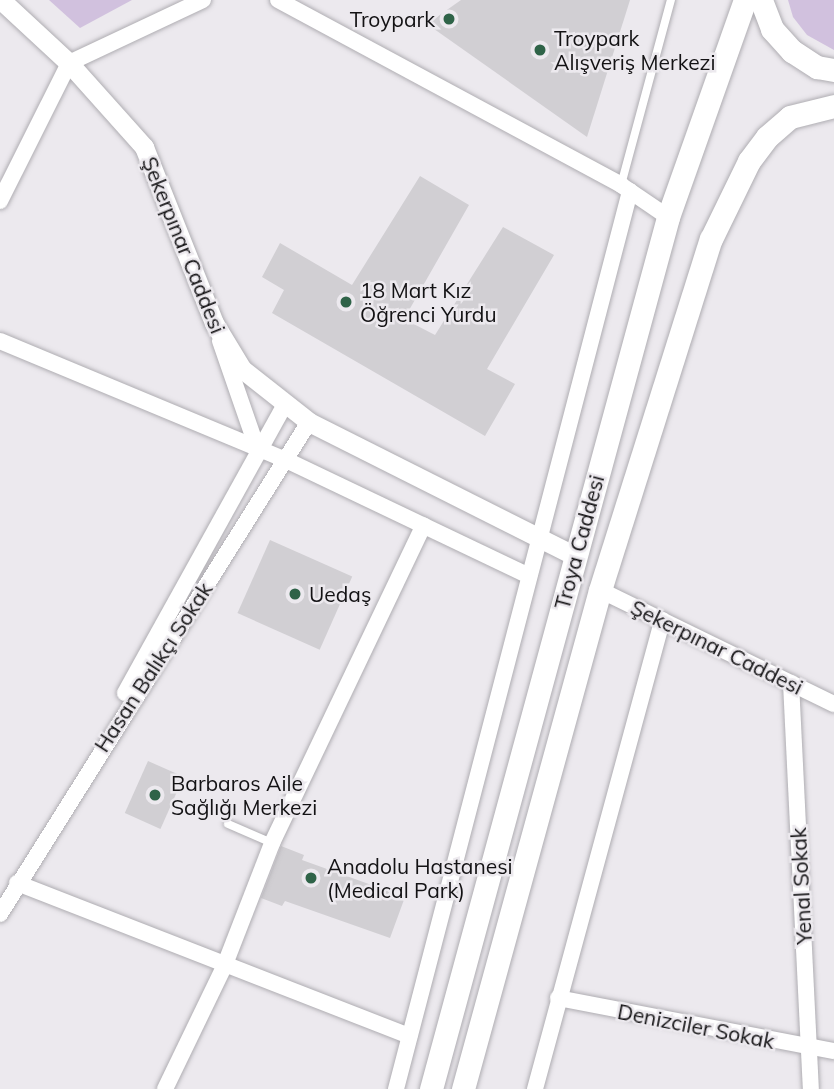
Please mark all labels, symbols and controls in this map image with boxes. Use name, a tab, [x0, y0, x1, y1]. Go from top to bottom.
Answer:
place label: Troypark	[350, 6, 435, 32]
marker: Troypark	[441, 11, 457, 27]
place label: Troypark Alışveriş Merkezi	[554, 25, 715, 75]
marker: Troypark Alışveriş Merkezi	[532, 42, 548, 58]
street label: Şekerpınar Caddesi	[137, 153, 231, 337]
place label: 18 Mart Kız Öğrenci Yurdu	[360, 277, 497, 327]
marker: 18 Mart Kız Öğrenci Yurdu	[338, 294, 354, 310]
street label: Troya Caddesi	[549, 472, 609, 612]
street label: Hasan Balıkçı Sokak	[89, 578, 217, 756]
place label: Uedaş	[309, 581, 371, 607]
marker: Uedaş	[287, 586, 303, 602]
street label: Şekerpınar Caddesi	[627, 594, 807, 700]
place label: Barbaros Aile Sağlığı Merkezi	[171, 770, 317, 820]
marker: Barbaros Aile Sağlığı Merkezi	[145, 785, 165, 805]
street label: Yenal Sokak	[785, 827, 817, 945]
place label: Anadolu Hastanesi (Medical Park)	[327, 853, 513, 903]
marker: Anadolu Hastanesi (Medical Park)	[301, 868, 321, 888]
street label: Denizciler Sokak	[615, 998, 777, 1054]

